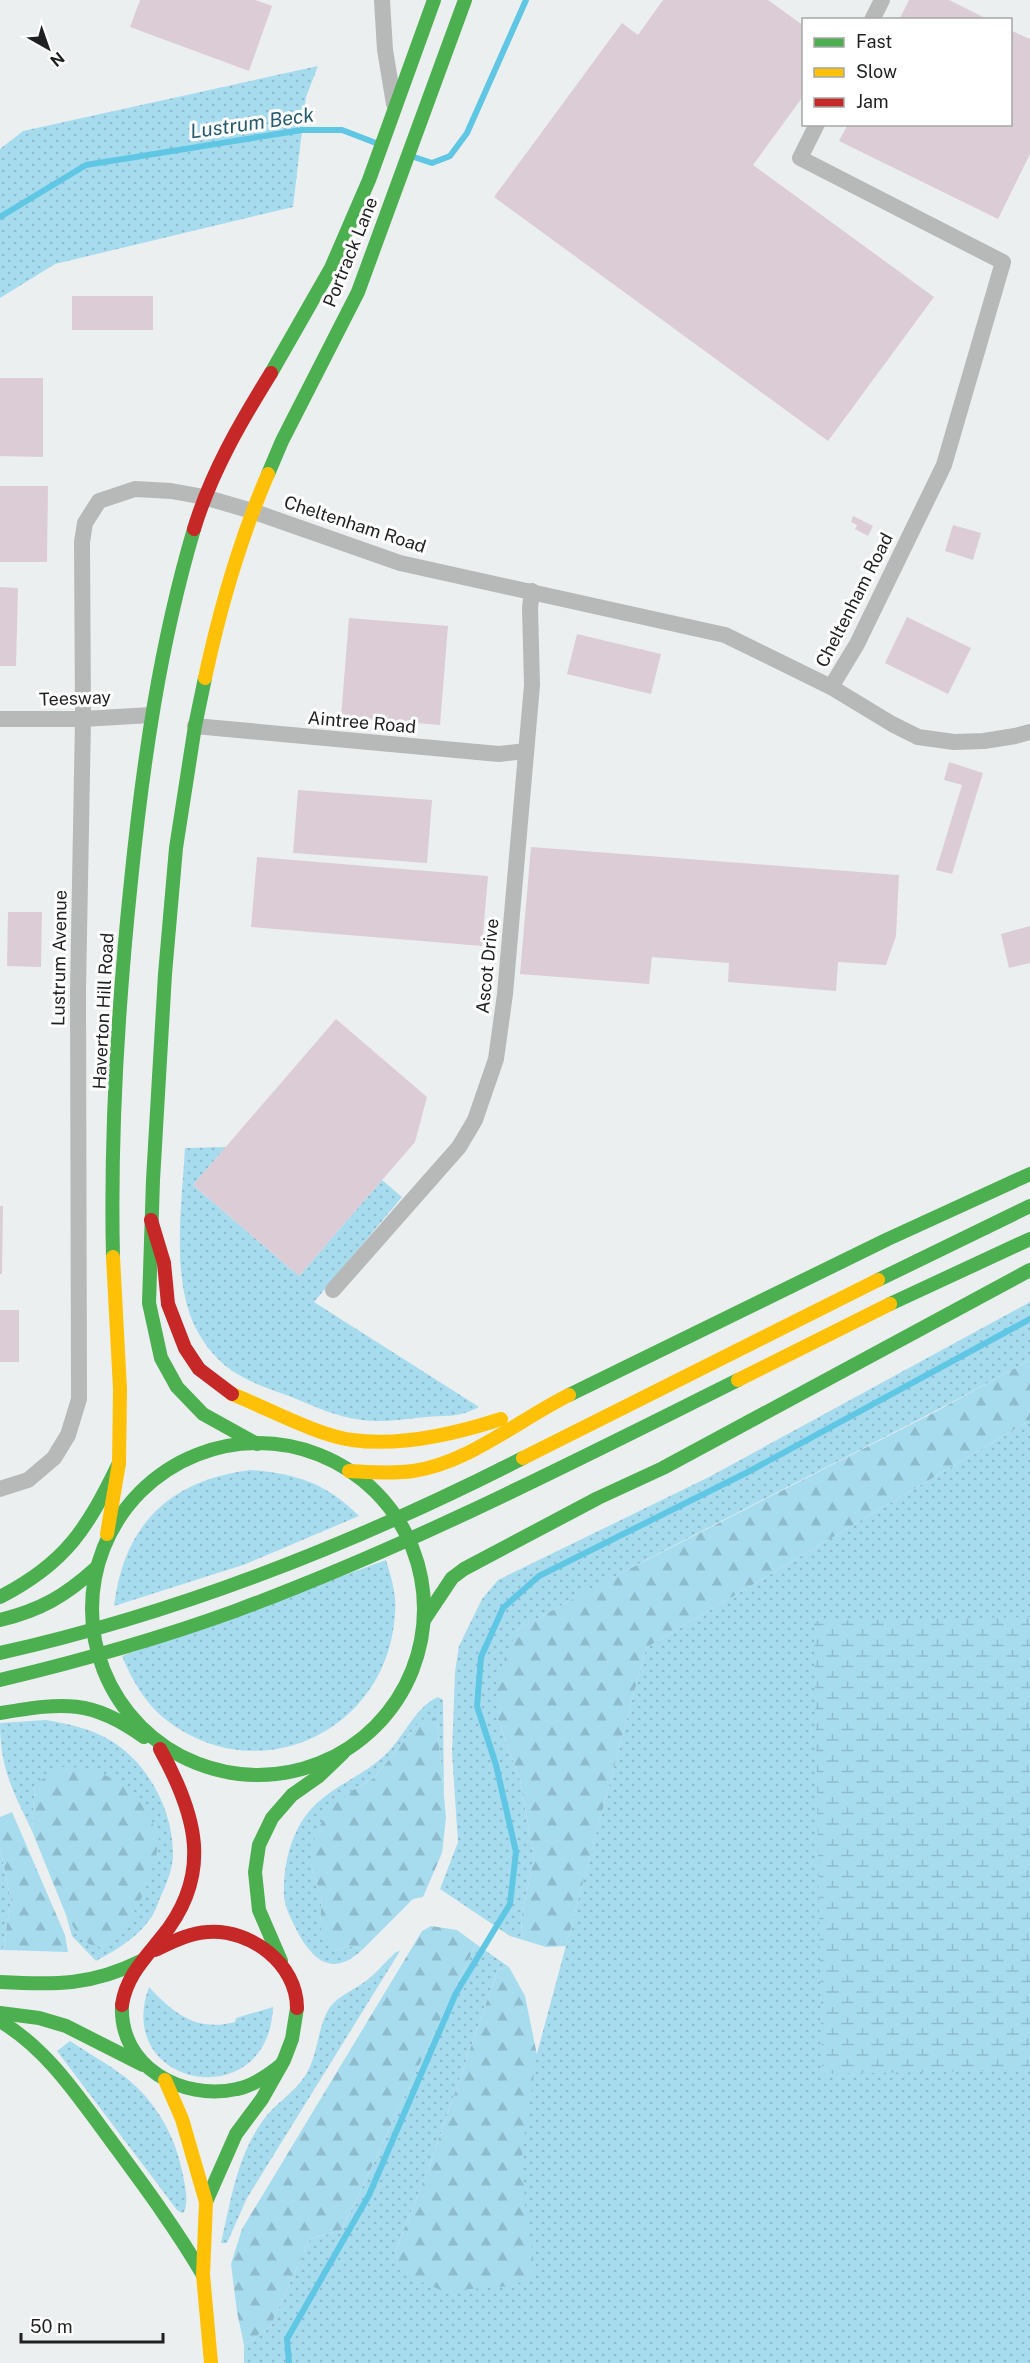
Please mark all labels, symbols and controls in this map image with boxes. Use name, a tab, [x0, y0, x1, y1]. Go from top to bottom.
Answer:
north arrow	[18, 18, 78, 78]
legend	[802, 18, 1012, 126]
text: Fast	[856, 31, 892, 52]
text: N	[46, 48, 68, 70]
text: Slow	[856, 61, 897, 82]
text: Jam	[856, 91, 889, 112]
water label: Lustrum Beck	[189, 102, 316, 144]
street label: Portrack Lane	[318, 194, 382, 310]
street label: Cheltenham Road	[281, 491, 429, 557]
street label: Cheltenham Road	[811, 529, 897, 671]
street label: Teesway	[39, 686, 112, 710]
street label: Aintree Road	[307, 707, 417, 737]
street label: Lustrum Avenue	[47, 890, 71, 1026]
street label: Ascot Drive	[472, 917, 502, 1015]
street label: Haverton Hill Road	[88, 932, 118, 1090]
scale bar	[21, 2306, 164, 2344]
text: 50 m	[30, 2316, 73, 2337]

